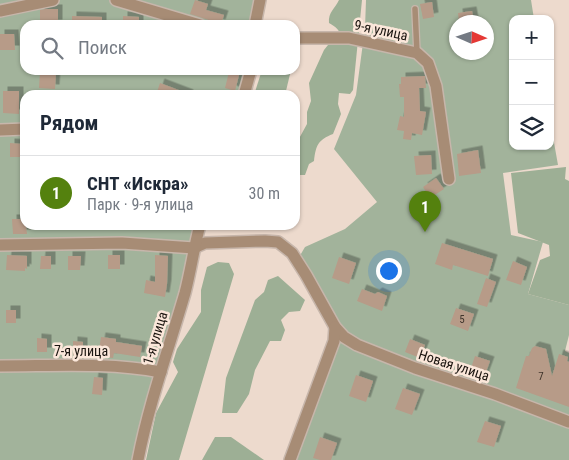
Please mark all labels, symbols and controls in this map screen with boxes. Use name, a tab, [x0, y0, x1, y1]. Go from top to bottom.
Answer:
north arrow	[449, 15, 494, 60]
map controls	[509, 15, 554, 150]
button: +	[509, 15, 554, 60]
street label: 9-я улица	[353, 17, 409, 43]
search box	[20, 20, 300, 75]
icon: search	[38, 34, 66, 62]
text: Поиск	[78, 36, 127, 59]
button: −	[509, 60, 554, 105]
button: layers	[509, 105, 554, 150]
text: Рядом	[40, 111, 99, 135]
text: СНТ «Искра»	[87, 172, 189, 195]
text: 1	[52, 184, 60, 203]
text: 30 m	[248, 184, 280, 203]
pin: 1	[409, 191, 441, 232]
text: Парк · 9-я улица	[87, 195, 193, 214]
your location	[376, 258, 402, 284]
street label: 1-я улица	[139, 310, 171, 366]
house number: 5	[459, 313, 465, 326]
street label: 7-я улица	[54, 343, 108, 359]
street label: Новая улица	[417, 346, 491, 384]
house number: 7	[538, 370, 544, 383]

